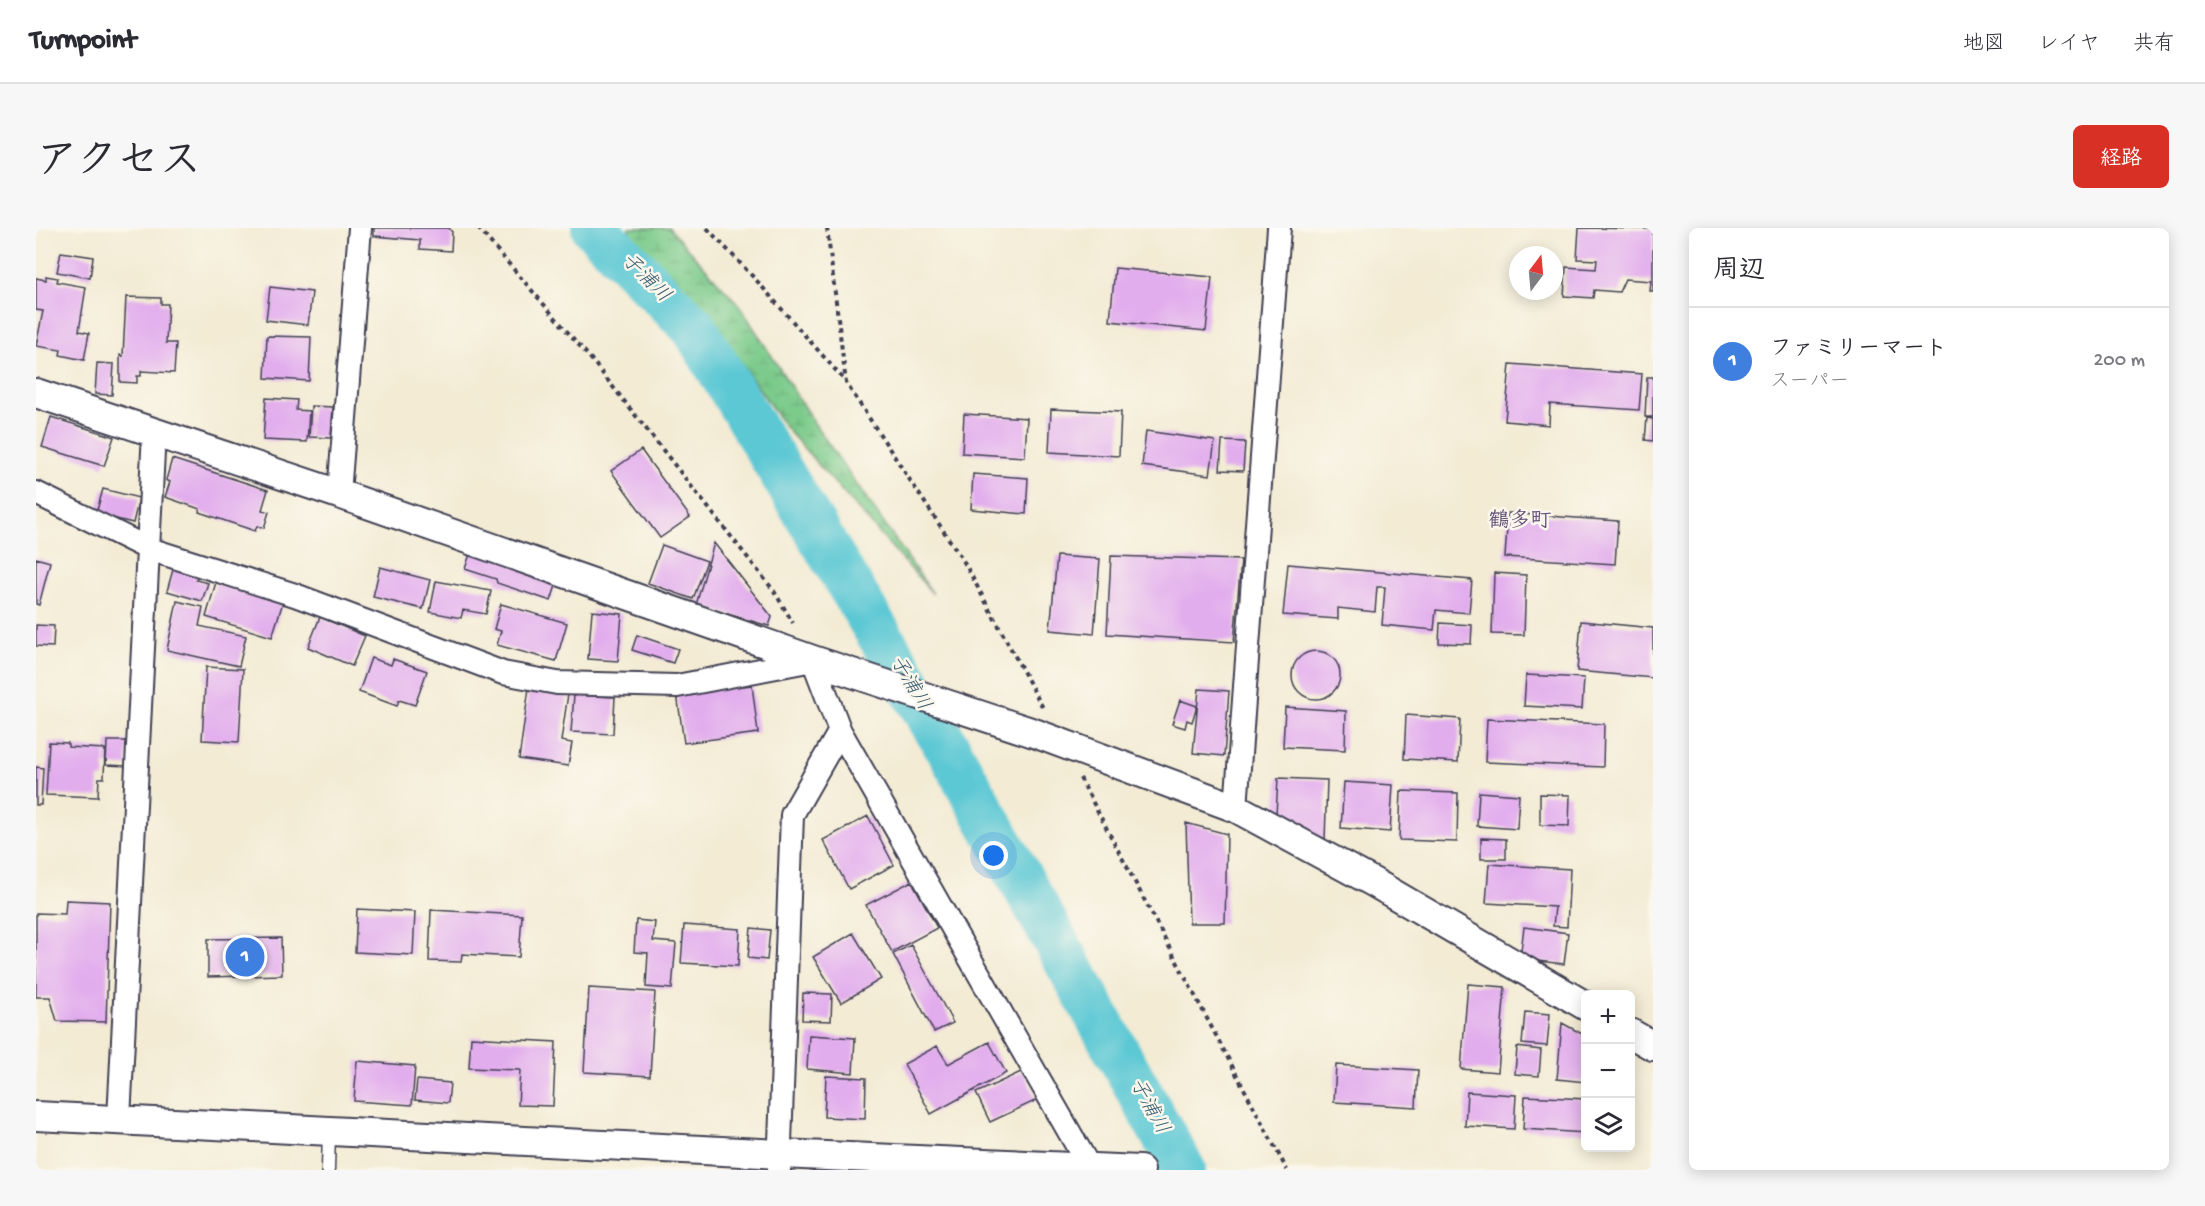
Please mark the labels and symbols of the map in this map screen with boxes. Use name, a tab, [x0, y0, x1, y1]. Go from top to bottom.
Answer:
north arrow	[1509, 246, 1563, 300]
water label: 子浦川	[616, 249, 675, 308]
district label: 鶴多町	[1489, 508, 1552, 535]
water label: 子浦川	[884, 652, 935, 716]
your location	[979, 841, 1008, 870]
pin: 1	[226, 934, 264, 980]
water label: 子浦川	[1123, 1075, 1173, 1139]

